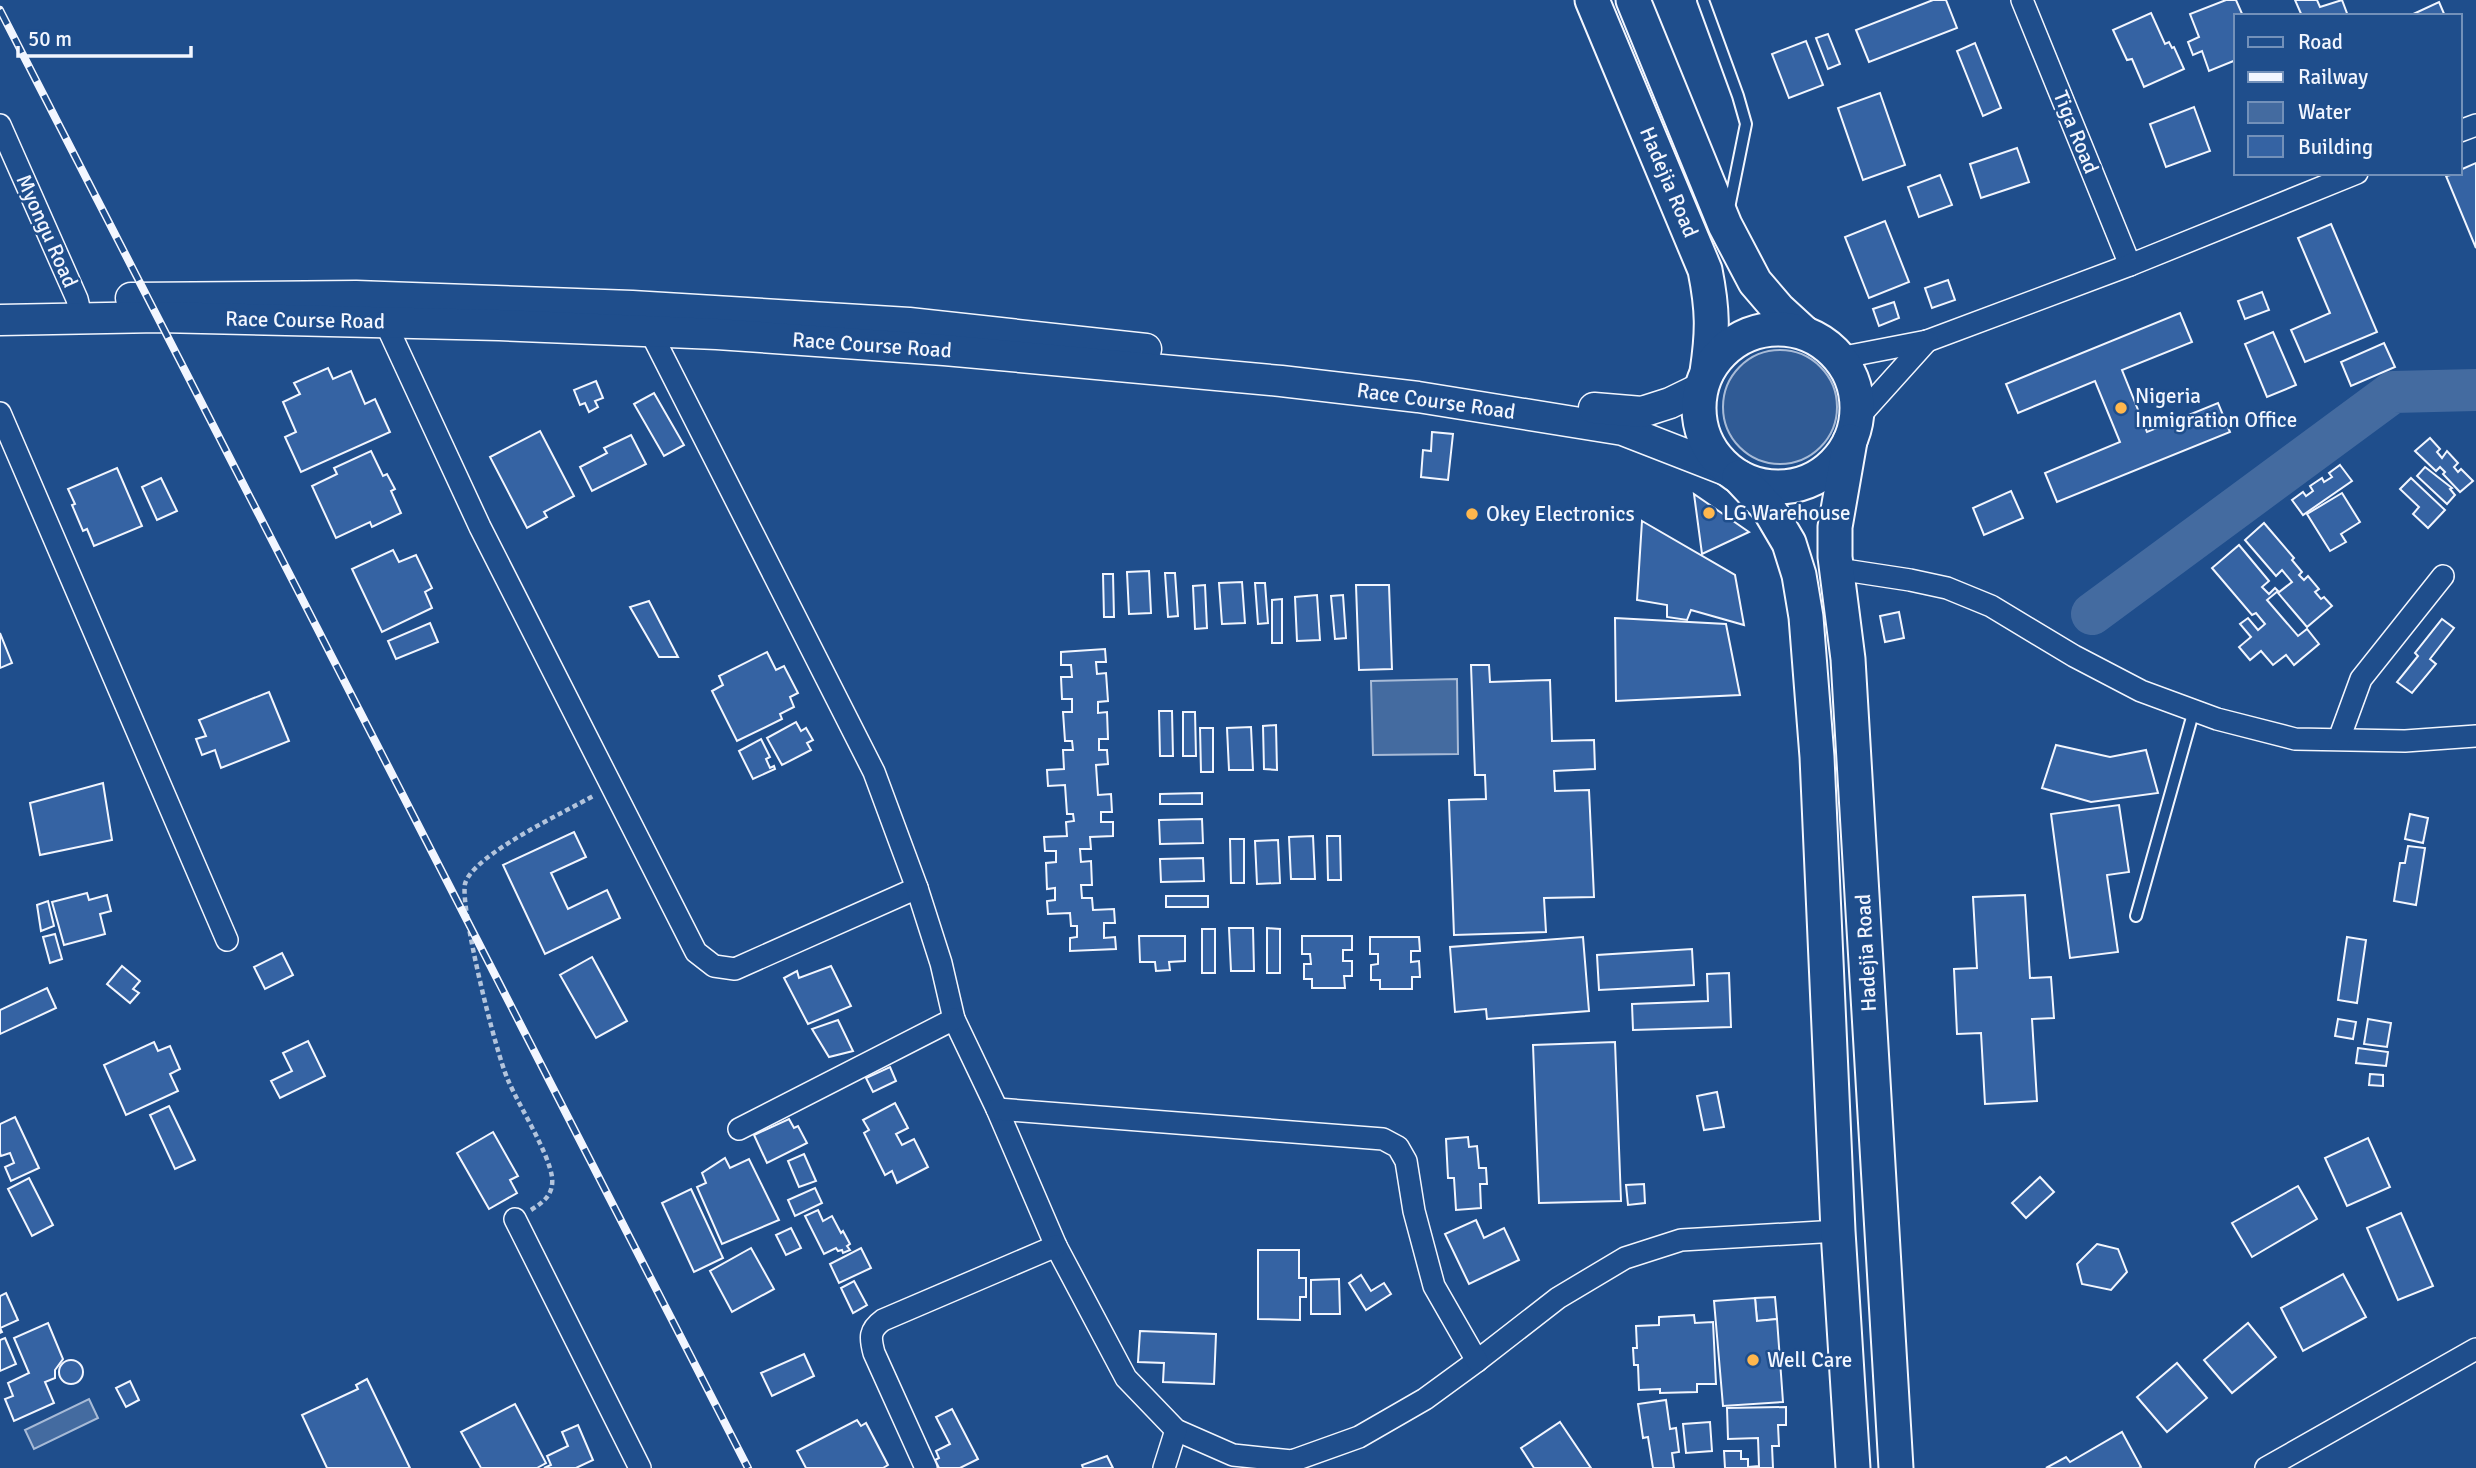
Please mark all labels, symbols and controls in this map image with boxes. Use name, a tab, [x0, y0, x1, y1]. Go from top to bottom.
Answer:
scale bar	[18, 14, 191, 58]
legend	[2234, 14, 2462, 175]
text: 50 m	[28, 26, 72, 52]
text: Road	[2298, 29, 2343, 55]
text: Railway	[2298, 64, 2368, 90]
street label: Tiga Road	[2048, 87, 2104, 177]
text: Water	[2298, 99, 2351, 125]
street label: Hadejia Road	[1634, 123, 1704, 241]
text: Building	[2298, 134, 2373, 160]
street label: Myongu Road	[11, 170, 83, 292]
street label: Race Course Road	[225, 306, 385, 334]
street label: Race Course Road	[791, 326, 953, 364]
street label: Race Course Road	[1355, 377, 1517, 425]
place label: Nigeria Inmigration Office	[2135, 383, 2297, 433]
marker: Nigeria Inmigration Office	[2113, 400, 2129, 416]
place label: LG Warehouse	[1723, 500, 1851, 526]
place label: Okey Electronics	[1486, 501, 1635, 527]
marker: LG Warehouse	[1701, 505, 1717, 521]
marker: Okey Electronics	[1464, 506, 1480, 522]
street label: Hadejia Road	[1850, 893, 1882, 1013]
place label: Well Care	[1767, 1347, 1852, 1373]
marker: Well Care	[1745, 1352, 1761, 1368]

